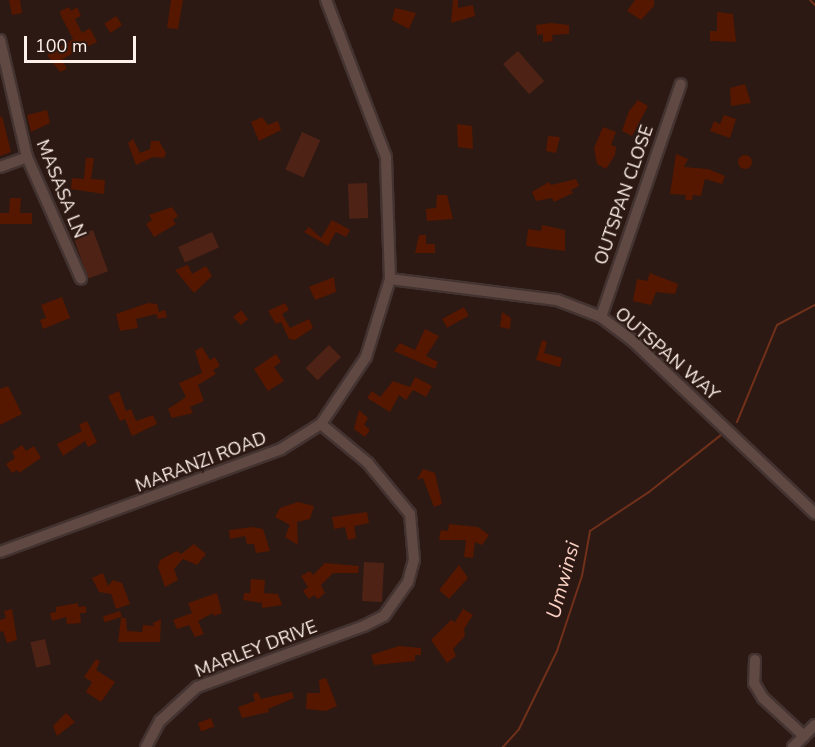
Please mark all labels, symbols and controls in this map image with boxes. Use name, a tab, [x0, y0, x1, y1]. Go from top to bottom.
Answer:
scale bar	[27, 24, 140, 62]
text: 100 m	[35, 34, 87, 58]
street label: OUTSPAN CLOSE	[590, 122, 658, 268]
street label: MASASA LN	[31, 137, 91, 241]
street label: OUTSPAN WAY	[610, 303, 724, 405]
street label: MARANZI ROAD	[132, 427, 270, 497]
water label: Umwinsi	[541, 539, 585, 621]
street label: MARLEY DRIVE	[192, 616, 320, 682]

